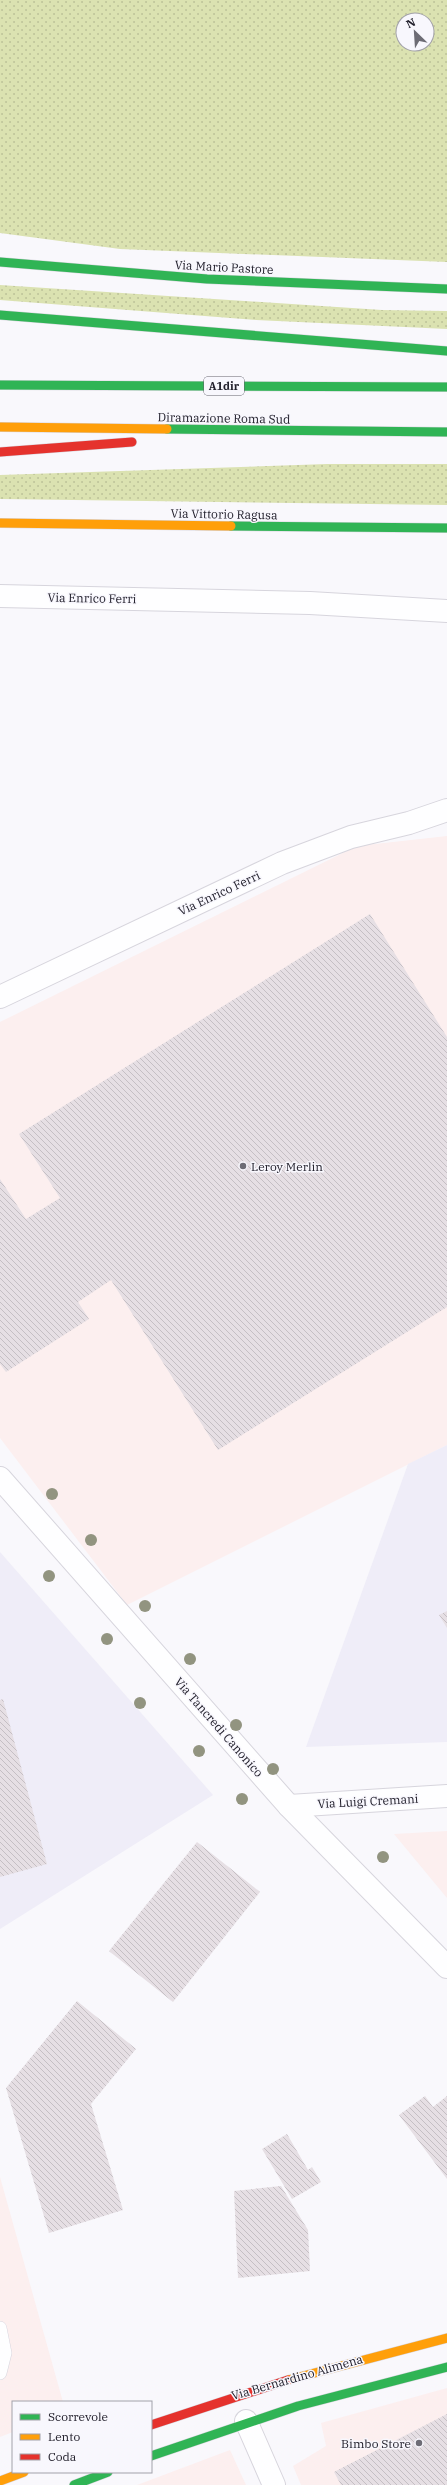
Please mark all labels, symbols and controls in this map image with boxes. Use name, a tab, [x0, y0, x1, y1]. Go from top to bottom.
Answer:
north arrow	[395, 12, 435, 52]
text: N	[404, 15, 418, 31]
street label: Via Mario Pastore	[174, 257, 274, 277]
road number: A1dir	[204, 377, 244, 395]
street label: Diramazione Roma Sud	[157, 409, 291, 427]
street label: Via Vittorio Ragusa	[170, 506, 278, 522]
street label: Via Enrico Ferri	[47, 590, 137, 606]
street label: Via Enrico Ferri	[176, 867, 263, 919]
place label: Leroy Merlin	[251, 1159, 323, 1174]
marker: Leroy Merlin	[238, 1161, 248, 1171]
street label: Via Tancredi Canonico	[172, 1674, 267, 1780]
street label: Via Luigi Cremani	[317, 1791, 419, 1811]
street label: Via Bernardino Alimena	[230, 2351, 365, 2403]
legend	[12, 2401, 152, 2473]
text: Scorrevole	[48, 2409, 108, 2424]
text: Lento	[48, 2429, 80, 2444]
place label: Bimbo Store	[341, 2436, 411, 2451]
marker: Bimbo Store	[414, 2438, 424, 2448]
text: Coda	[48, 2449, 77, 2464]

